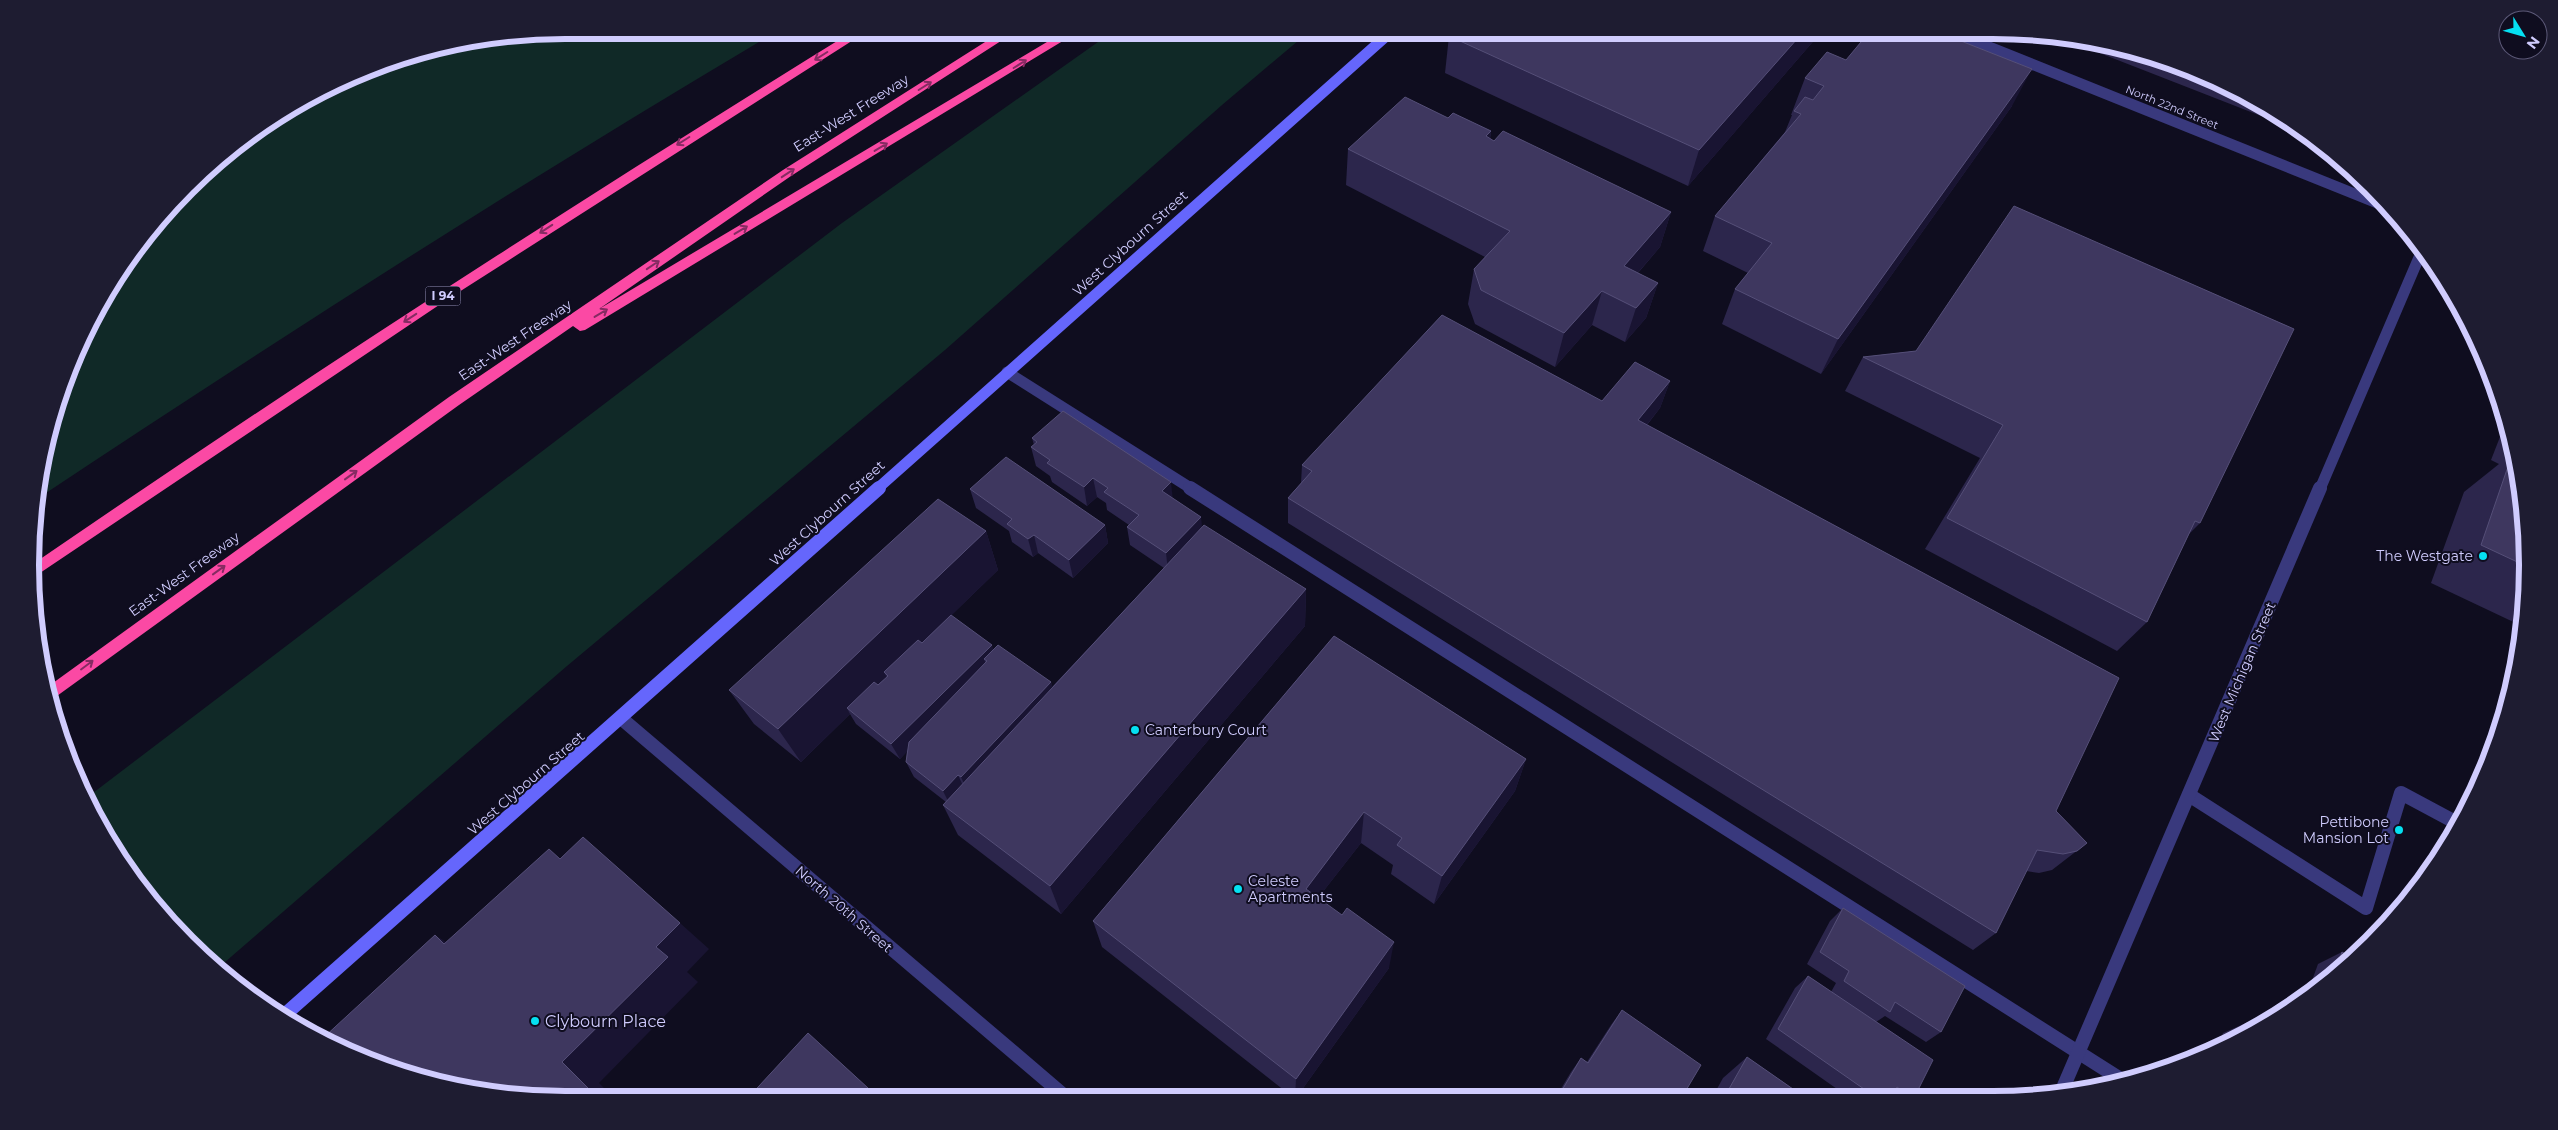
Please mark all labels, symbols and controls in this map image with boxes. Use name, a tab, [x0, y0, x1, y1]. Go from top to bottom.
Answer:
north arrow	[2498, 10, 2548, 60]
text: N	[2523, 33, 2544, 53]
one-way arrow	[815, 51, 829, 61]
one-way arrow	[1013, 59, 1027, 69]
street label: East-West Freeway	[790, 70, 912, 156]
one-way arrow	[917, 80, 931, 90]
street label: North 22nd Street	[2124, 82, 2221, 132]
one-way arrow	[677, 137, 691, 147]
one-way arrow	[873, 142, 887, 152]
one-way arrow	[780, 168, 794, 178]
street label: West Clybourn Street	[1069, 186, 1192, 300]
one-way arrow	[540, 224, 554, 234]
one-way arrow	[734, 225, 748, 235]
one-way arrow	[646, 260, 660, 270]
road number: I 94	[426, 286, 460, 306]
street label: East-West Freeway	[455, 295, 575, 385]
one-way arrow	[594, 308, 608, 318]
one-way arrow	[404, 313, 418, 323]
street label: West Clybourn Street	[766, 456, 889, 570]
one-way arrow	[343, 470, 357, 480]
street label: East-West Freeway	[125, 527, 243, 620]
place label: The Westgate	[2376, 547, 2473, 565]
marker: The Westgate	[2477, 550, 2489, 562]
one-way arrow	[211, 565, 225, 575]
street label: West Michigan Street	[2204, 599, 2280, 745]
one-way arrow	[80, 660, 93, 671]
place label: Canterbury Court	[1145, 721, 1267, 739]
marker: Canterbury Court	[1129, 724, 1141, 736]
street label: West Clybourn Street	[464, 727, 588, 839]
place label: Pettibone Mansion Lot	[2303, 813, 2389, 847]
marker: Pettibone Mansion Lot	[2393, 824, 2405, 836]
street label: North 20th Street	[792, 862, 897, 956]
place label: Celeste Apartments	[1248, 872, 1333, 906]
marker: Celeste Apartments	[1232, 883, 1244, 895]
place label: Clybourn Place	[545, 1012, 666, 1031]
marker: Clybourn Place	[529, 1015, 541, 1027]

